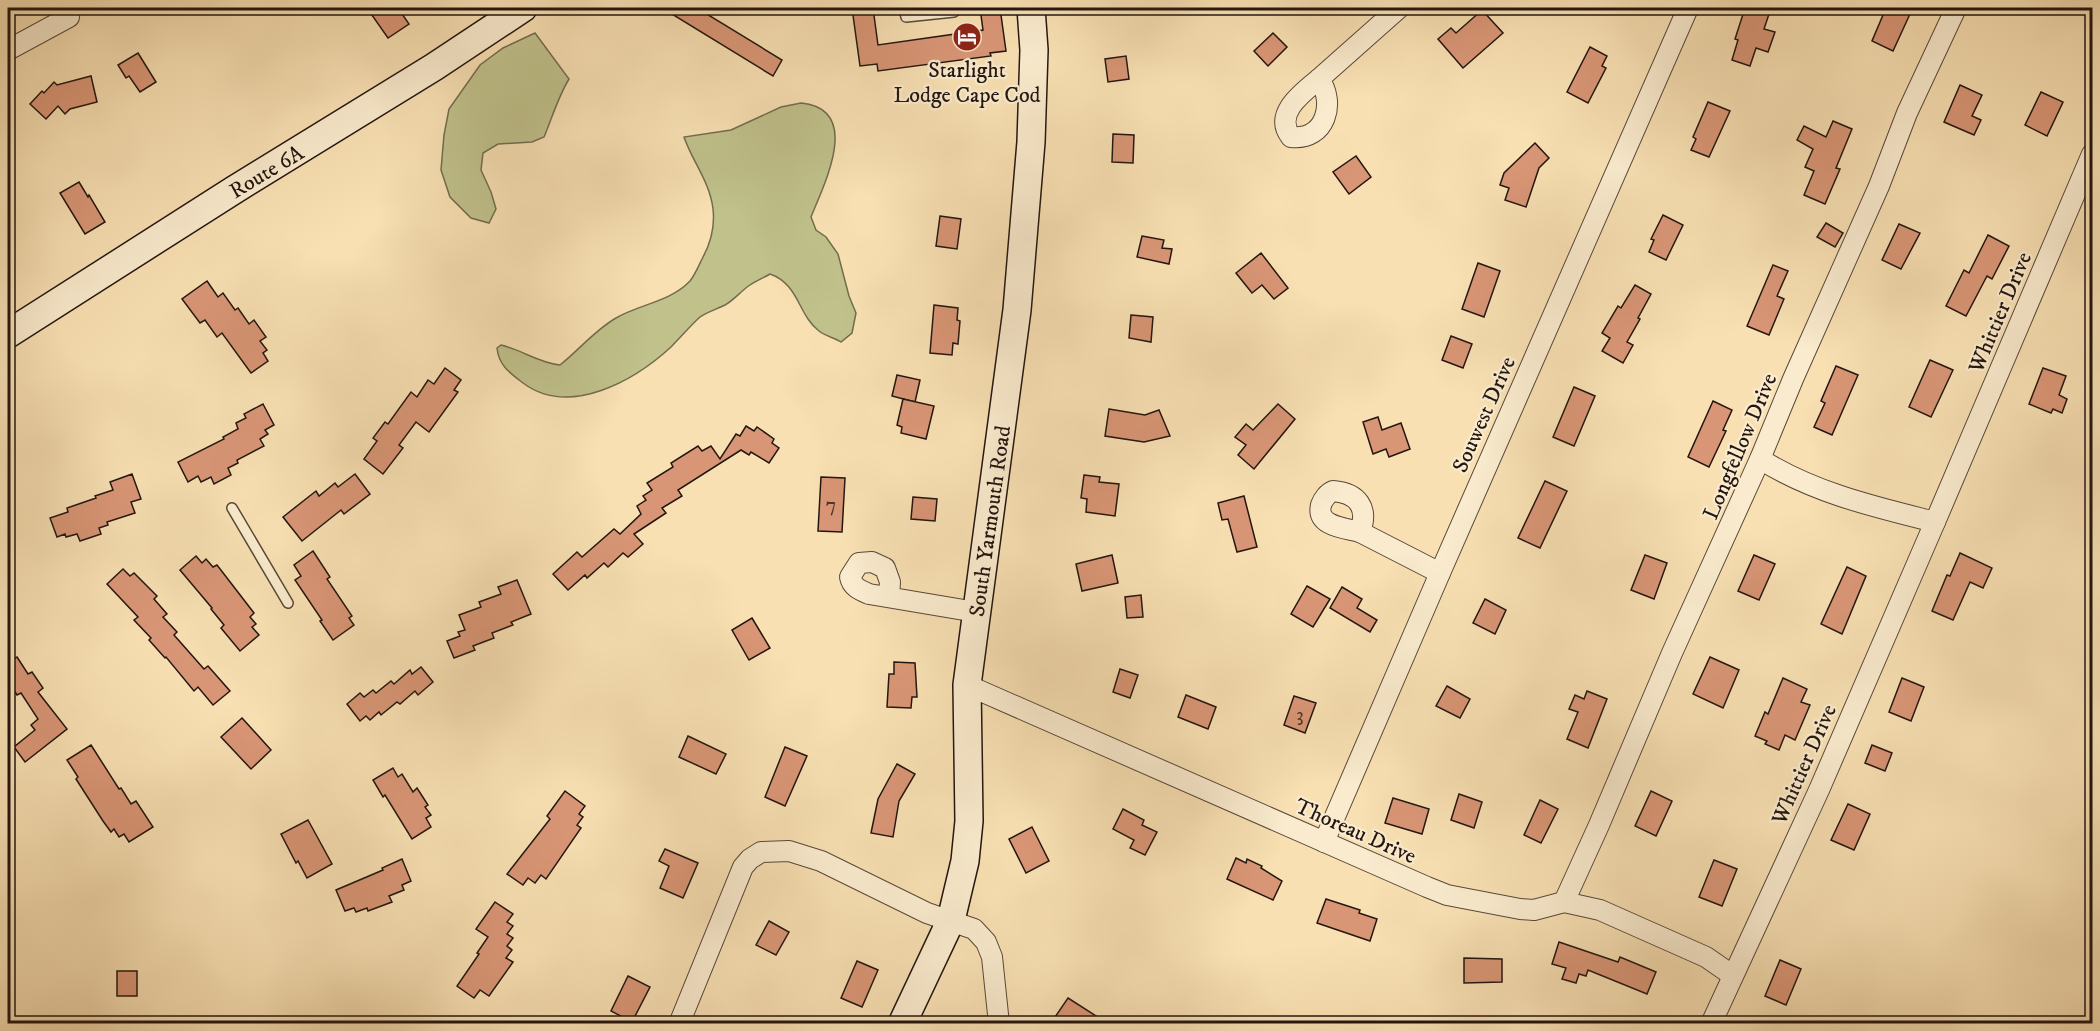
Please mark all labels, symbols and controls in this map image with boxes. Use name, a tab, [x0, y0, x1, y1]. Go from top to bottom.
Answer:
hotel icon: Starlight Lodge Cape Cod	[951, 21, 983, 53]
place label: Starlight Lodge Cape Cod	[893, 57, 1041, 109]
street label: Route 6A	[225, 139, 310, 205]
street label: Whittier Drive	[1962, 248, 2038, 378]
street label: Souwest Drive	[1447, 352, 1522, 477]
street label: Longfellow Drive	[1697, 369, 1783, 524]
street label: South Yarmouth Road	[964, 424, 1017, 619]
house number: 7	[826, 493, 836, 518]
street label: Whittier Drive	[1765, 700, 1843, 830]
house number: 3	[1296, 703, 1304, 728]
street label: Thoreau Drive	[1291, 793, 1420, 870]

